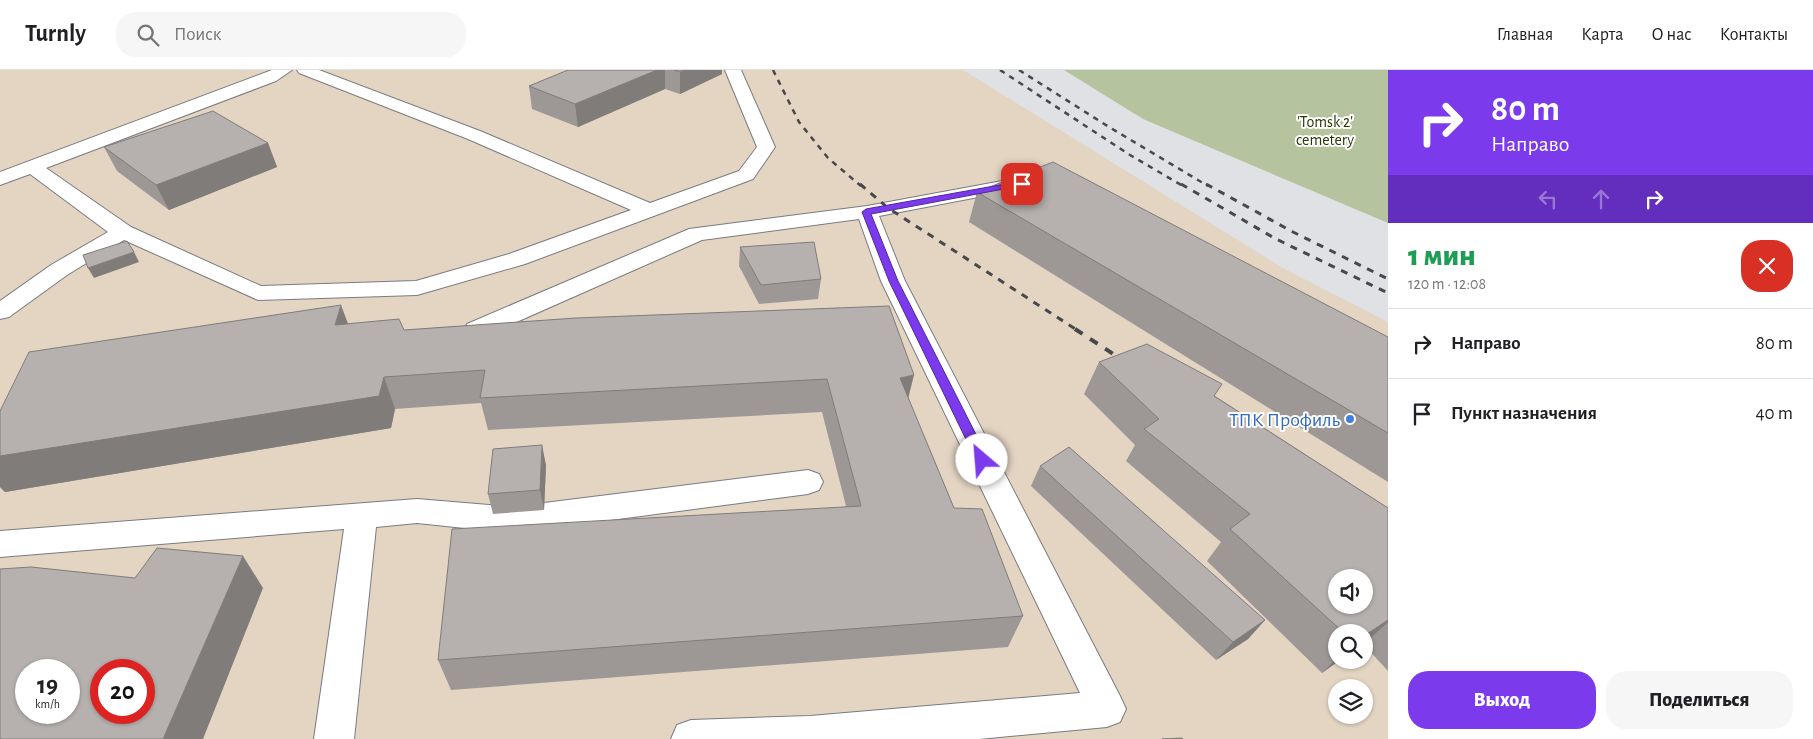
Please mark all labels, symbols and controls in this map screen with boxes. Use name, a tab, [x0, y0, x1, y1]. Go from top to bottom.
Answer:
search box	[116, 12, 466, 57]
icon: search	[134, 21, 162, 49]
text: Turnly	[25, 22, 86, 46]
text: Поиск	[174, 25, 221, 44]
text: Главная	[1497, 26, 1553, 44]
text: Карта	[1581, 26, 1623, 44]
text: О нас	[1651, 26, 1692, 44]
text: Контакты	[1720, 26, 1788, 44]
icon: right	[1408, 90, 1473, 155]
text: 80 m	[1491, 92, 1560, 127]
park label: 'Tomsk 2' cemetery	[1296, 114, 1354, 149]
text: Направо	[1491, 133, 1569, 155]
pin	[1001, 163, 1043, 205]
icon: arrive	[1008, 170, 1036, 198]
icon: left	[1534, 185, 1562, 213]
icon: ahead	[1587, 185, 1615, 213]
icon: right	[1640, 185, 1668, 213]
button: close	[1741, 240, 1793, 292]
text: 1 мин	[1408, 241, 1476, 271]
text: 120 m · 12:08	[1408, 276, 1486, 292]
icon: right	[1408, 330, 1436, 358]
text: Направо	[1451, 334, 1521, 353]
text: 80 m	[1756, 334, 1793, 353]
icon: arrive	[1408, 400, 1436, 428]
text: Пункт назначения	[1451, 404, 1597, 423]
text: 40 m	[1755, 404, 1793, 423]
place label: ТПК Профиль	[1229, 410, 1340, 430]
marker: ТПК Профиль	[1344, 413, 1356, 425]
position arrow	[955, 433, 1007, 485]
map controls	[1328, 569, 1373, 724]
button: sound	[1328, 569, 1373, 614]
button: search	[1328, 624, 1373, 669]
speed limit sign: 20	[90, 659, 155, 724]
button: Выход	[1408, 671, 1596, 729]
button: Поделиться	[1606, 671, 1793, 729]
text: 19	[37, 673, 58, 698]
button: layers	[1328, 679, 1373, 724]
text: km/h	[35, 698, 60, 710]

